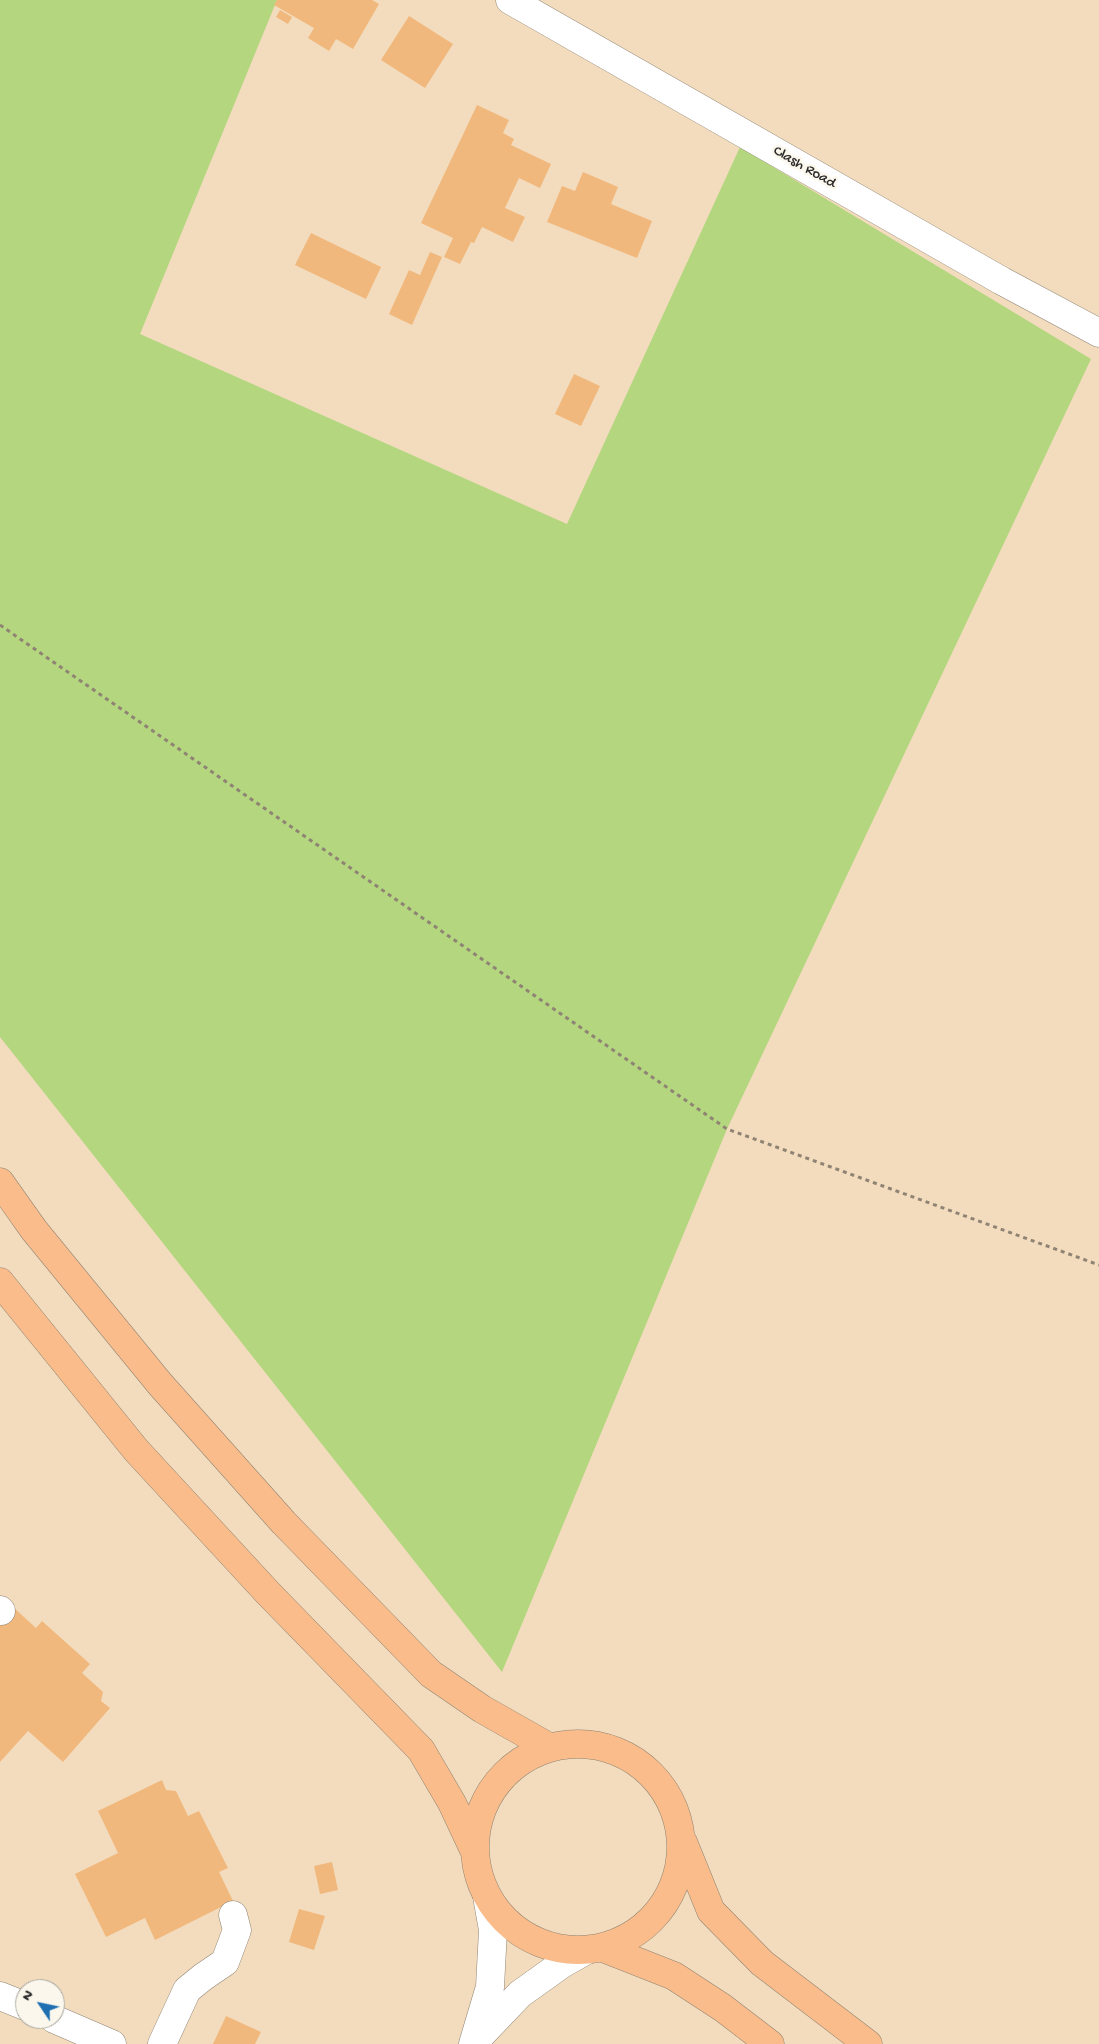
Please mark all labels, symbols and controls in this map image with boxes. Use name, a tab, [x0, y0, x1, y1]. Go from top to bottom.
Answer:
street label: Clash Road	[769, 143, 839, 193]
north arrow	[15, 1979, 65, 2029]
text: N	[18, 1987, 38, 2004]

